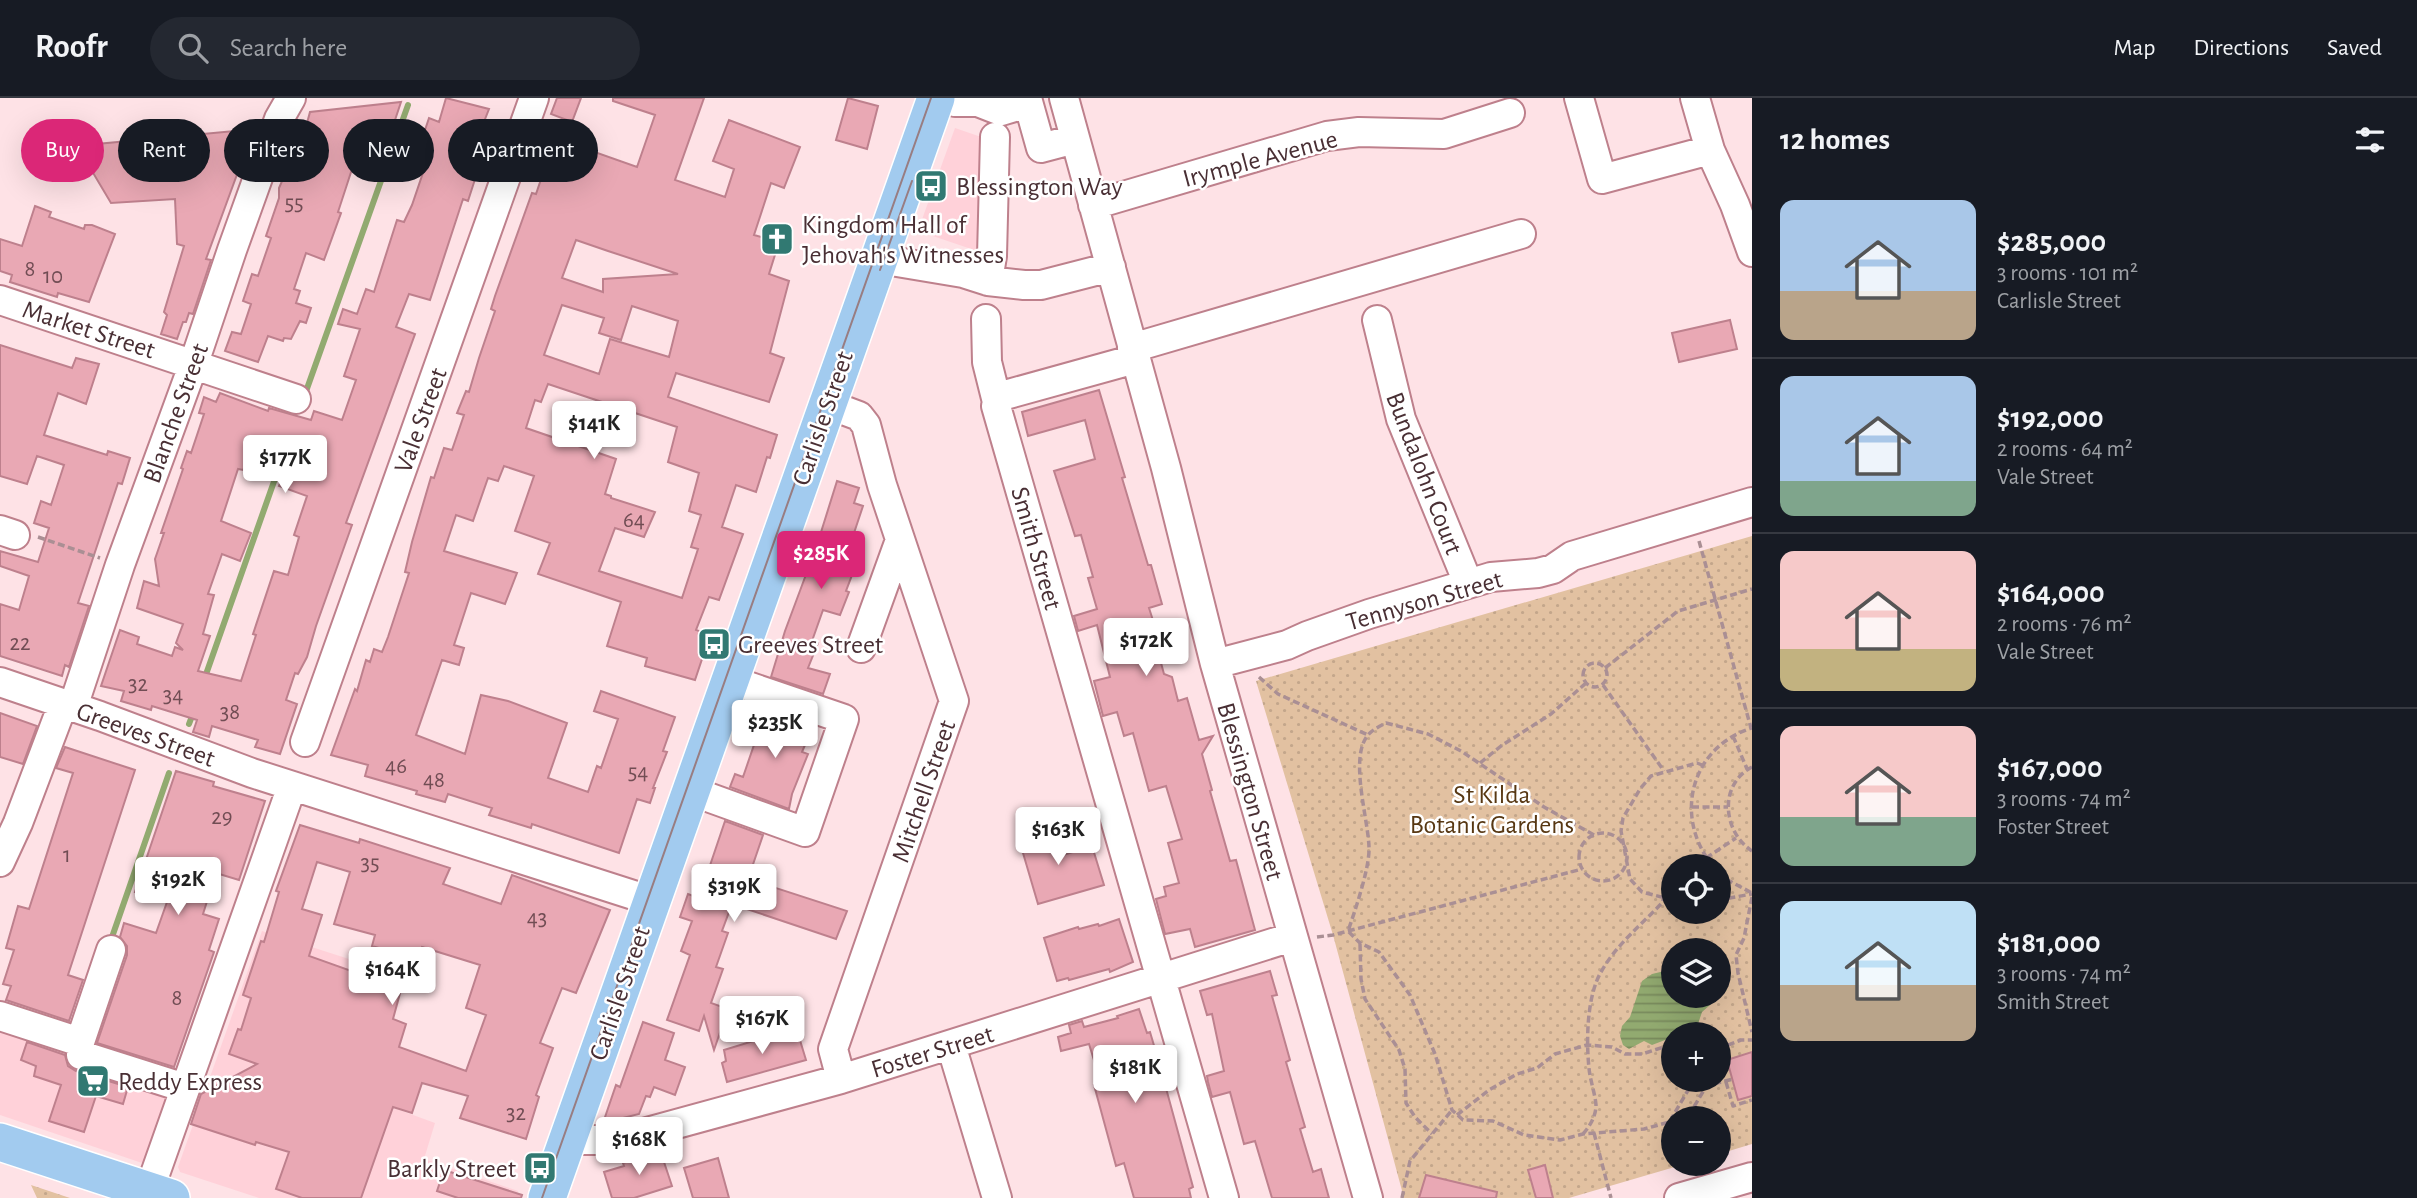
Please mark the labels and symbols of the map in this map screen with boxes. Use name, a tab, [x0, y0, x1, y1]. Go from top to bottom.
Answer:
street label: Irymple Avenue	[1180, 126, 1340, 192]
bus stop icon: Blessington Way	[912, 167, 950, 205]
place label: Blessington Way	[956, 174, 1123, 200]
house number: 55	[284, 192, 304, 215]
place label: Kingdom Hall of Jehovah's Witnesses	[802, 212, 1004, 268]
church icon: Kingdom Hall of Jehovah's Witnesses	[758, 220, 796, 258]
house number: 8	[25, 258, 35, 281]
house number: 10	[43, 265, 63, 288]
street label: Market Street	[19, 296, 158, 364]
street label: Blanche Street	[139, 340, 213, 487]
street label: Carlisle Street	[788, 348, 858, 489]
street label: Vale Street	[390, 365, 452, 476]
street label: Bundalohn Court	[1381, 389, 1467, 558]
pin: $141K	[545, 402, 643, 461]
pin: $177K	[236, 436, 334, 495]
street label: Smith Street	[1006, 484, 1066, 613]
house number: 64	[623, 509, 645, 532]
pin: $285K	[772, 532, 870, 591]
street label: Tennyson Street	[1343, 566, 1505, 636]
pin: $172K	[1097, 618, 1195, 678]
bus stop icon: Greeves Street	[695, 625, 733, 663]
house number: 22	[10, 632, 30, 655]
place label: Greeves Street	[738, 632, 883, 658]
house number: 32	[128, 673, 148, 696]
house number: 34	[163, 684, 183, 707]
street label: Greeves Street	[73, 698, 218, 772]
pin: $235K	[726, 700, 824, 760]
street label: Blessington Street	[1212, 700, 1288, 883]
house number: 38	[220, 701, 240, 724]
street label: Mitchell Street	[887, 717, 960, 866]
house number: 46	[385, 755, 407, 778]
house number: 54	[628, 761, 648, 784]
house number: 48	[423, 769, 445, 792]
park label: St Kilda Botanic Gardens	[1410, 782, 1574, 838]
house number: 29	[211, 806, 233, 829]
pin: $163K	[1009, 808, 1107, 867]
house number: 1	[63, 844, 71, 867]
house number: 35	[360, 852, 380, 875]
pin: $192K	[129, 858, 227, 917]
pin: $319K	[685, 864, 783, 924]
house number: 43	[527, 907, 547, 930]
street label: Carlisle Street	[585, 923, 655, 1064]
pin: $164K	[343, 948, 441, 1007]
house number: 8	[172, 987, 182, 1010]
pin: $167K	[713, 996, 811, 1056]
street label: Foster Street	[868, 1021, 997, 1083]
pin: $181K	[1086, 1046, 1184, 1105]
supermarket icon: Reddy Express	[74, 1062, 112, 1100]
place label: Reddy Express	[118, 1069, 262, 1095]
house number: 32	[506, 1102, 526, 1125]
pin: $168K	[590, 1118, 688, 1177]
bus stop icon: Barkly Street	[521, 1149, 559, 1187]
place label: Barkly Street	[387, 1156, 516, 1182]

